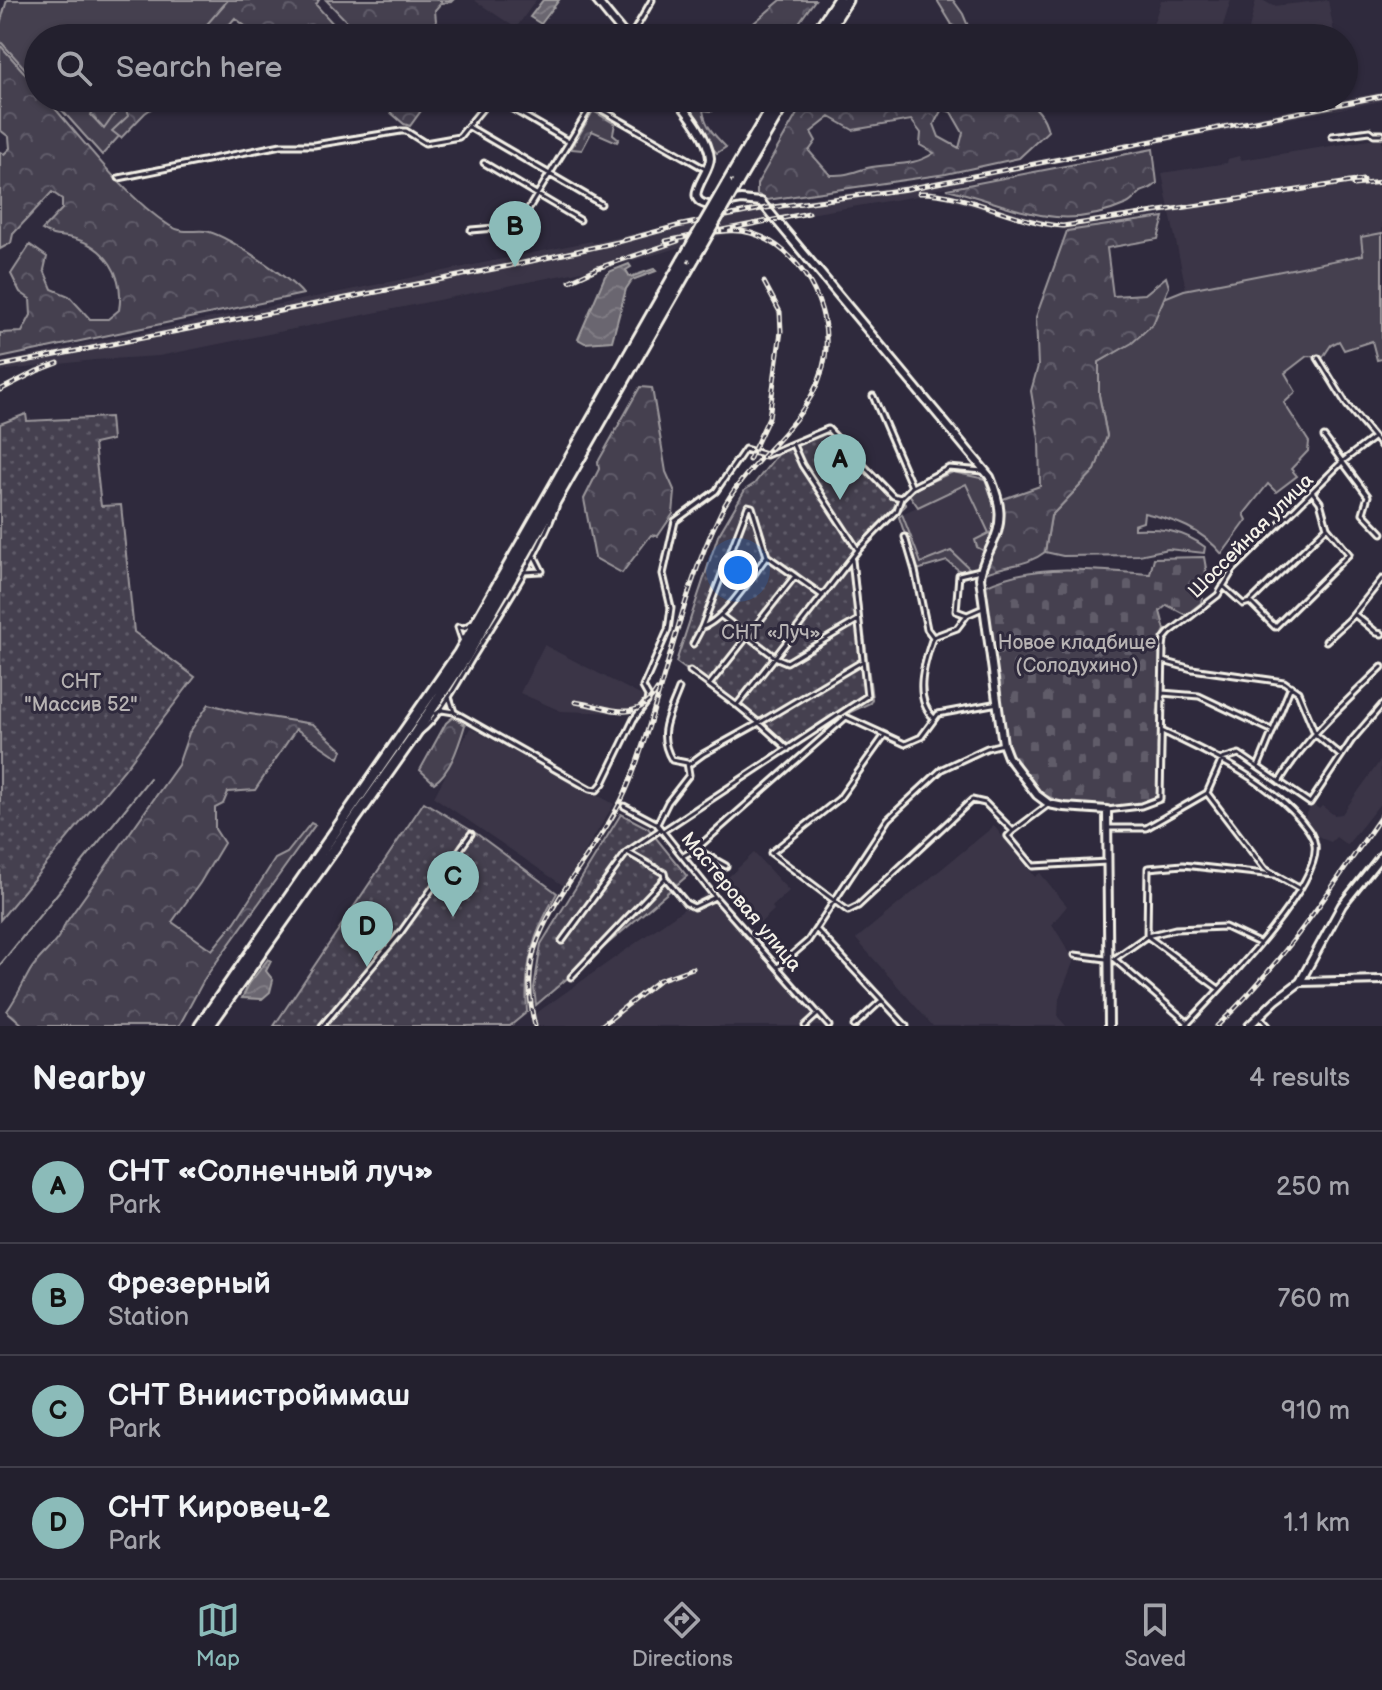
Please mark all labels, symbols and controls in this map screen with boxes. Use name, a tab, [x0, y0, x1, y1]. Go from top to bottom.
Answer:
search box	[24, 24, 1358, 112]
icon: search	[52, 46, 96, 90]
text: Search here	[116, 50, 282, 86]
pin: B	[489, 201, 541, 267]
pin: A	[814, 434, 866, 500]
street label: Шоссейная улица	[1183, 468, 1319, 604]
your location	[718, 550, 758, 590]
park label: СНТ «Луч»	[721, 621, 821, 645]
park label: Новое кладбище (Солодухино)	[998, 631, 1156, 678]
park label: СНТ "Массив 52"	[24, 670, 138, 717]
street label: Мастеровая улица	[676, 827, 806, 977]
pin: C	[427, 851, 479, 917]
pin: D	[341, 901, 393, 967]
text: Nearby	[32, 1058, 146, 1099]
text: 4 results	[1249, 1063, 1350, 1094]
text: СНТ «Солнечный луч»	[108, 1154, 434, 1190]
text: A	[50, 1172, 66, 1203]
text: 250 m	[1276, 1172, 1350, 1203]
text: Park	[108, 1190, 160, 1221]
text: Фрезерный	[108, 1266, 271, 1302]
text: B	[49, 1284, 67, 1315]
text: 760 m	[1278, 1284, 1350, 1315]
text: Station	[108, 1302, 189, 1333]
text: СНТ Вниистройммаш	[108, 1378, 410, 1414]
text: C	[49, 1396, 67, 1427]
text: 910 m	[1281, 1396, 1350, 1427]
text: Park	[108, 1414, 160, 1445]
text: СНТ Кировец-2	[108, 1490, 330, 1526]
text: D	[49, 1508, 67, 1539]
text: 1.1 km	[1284, 1508, 1350, 1539]
text: Park	[108, 1526, 160, 1557]
tab: Map	[196, 1598, 240, 1673]
tab: Directions	[632, 1598, 733, 1673]
tab: Saved	[1124, 1598, 1186, 1673]

